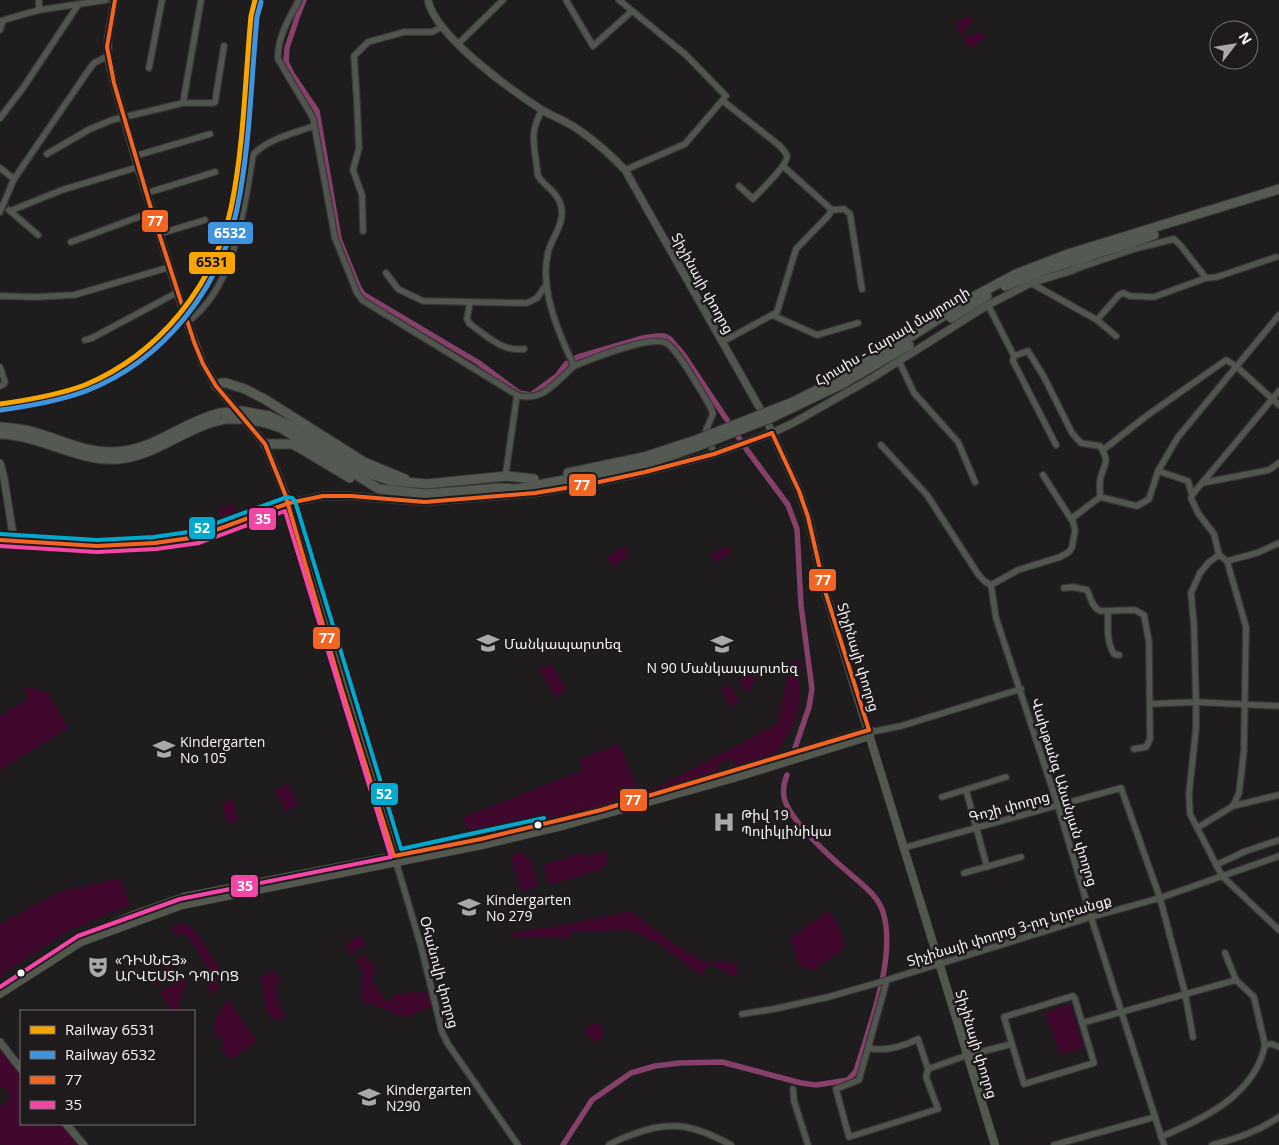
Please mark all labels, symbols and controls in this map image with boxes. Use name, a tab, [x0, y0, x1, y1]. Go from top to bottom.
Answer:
north arrow	[1209, 20, 1259, 70]
text: N	[1234, 28, 1257, 48]
line badge: 77	[141, 209, 169, 233]
text: 77	[147, 211, 163, 230]
line badge: 6532	[207, 221, 254, 245]
text: 6532	[214, 223, 246, 242]
street label: Տիչինայի փողոց	[667, 229, 739, 337]
line badge: 6531	[188, 251, 236, 275]
text: 6531	[196, 252, 228, 271]
street label: Հյուսիս - Հարավ մայրուղի	[811, 282, 973, 390]
line badge: 77	[568, 473, 597, 497]
text: 77	[574, 475, 590, 494]
line badge: 35	[248, 507, 277, 531]
text: 35	[255, 509, 271, 528]
line badge: 52	[188, 516, 216, 540]
text: 52	[194, 518, 210, 537]
line badge: 77	[808, 568, 837, 592]
text: 77	[815, 570, 831, 589]
street label: Տիչինայի փողոց	[833, 600, 885, 714]
line badge: 77	[312, 626, 341, 650]
text: 77	[319, 628, 335, 647]
school or university icon: Մանկապարտեզ	[475, 630, 501, 656]
school or university icon: N 90 Մանկապարտեզ	[709, 631, 735, 657]
place label: Մանկապարտեզ	[504, 634, 622, 653]
place label: N 90 Մանկապարտեզ	[646, 658, 798, 677]
street label: Վախթանգ Անանյան փողոց	[1027, 695, 1103, 889]
place label: Kindergarten No 105	[180, 732, 265, 767]
school or university icon: Kindergarten No 105	[151, 736, 177, 762]
line badge: 52	[370, 782, 399, 806]
text: 52	[376, 784, 392, 803]
street label: Գոշի փողոց	[966, 786, 1052, 826]
line badge: 77	[619, 788, 648, 812]
text: 77	[625, 790, 641, 809]
place label: Թիվ 19 Պոլիկլինիկա	[741, 805, 832, 840]
hospital icon: Թիվ 19 Պոլիկլինիկա	[711, 809, 737, 835]
unlabelled marker	[533, 820, 543, 830]
line badge: 35	[230, 874, 259, 898]
text: 35	[237, 876, 253, 895]
place label: Kindergarten No 279	[486, 890, 571, 925]
street label: Տիչինայի փողոց 3-րդ նրբանցք	[904, 890, 1114, 970]
school or university icon: Kindergarten No 279	[456, 894, 482, 920]
street label: Օհանովի փողոց	[416, 914, 464, 1030]
place label: «ԴԻՍՆԵՅ» ԱՐՎԵՍՏԻ ԴՊՐՈՑ	[115, 950, 239, 985]
theatre icon: «ԴԻՍՆԵՅ» ԱՐՎԵՍՏԻ ԴՊՐՈՑ	[85, 954, 111, 980]
unlabelled marker	[16, 968, 26, 978]
street label: Տիչինայի փողոց	[951, 987, 1003, 1101]
legend	[20, 1010, 195, 1125]
text: Railway 6531	[65, 1019, 156, 1039]
text: Railway 6532	[65, 1044, 156, 1064]
text: 77	[65, 1069, 82, 1089]
place label: Kindergarten N290	[386, 1080, 471, 1115]
school or university icon: Kindergarten N290	[356, 1084, 382, 1110]
text: 35	[65, 1094, 82, 1114]

